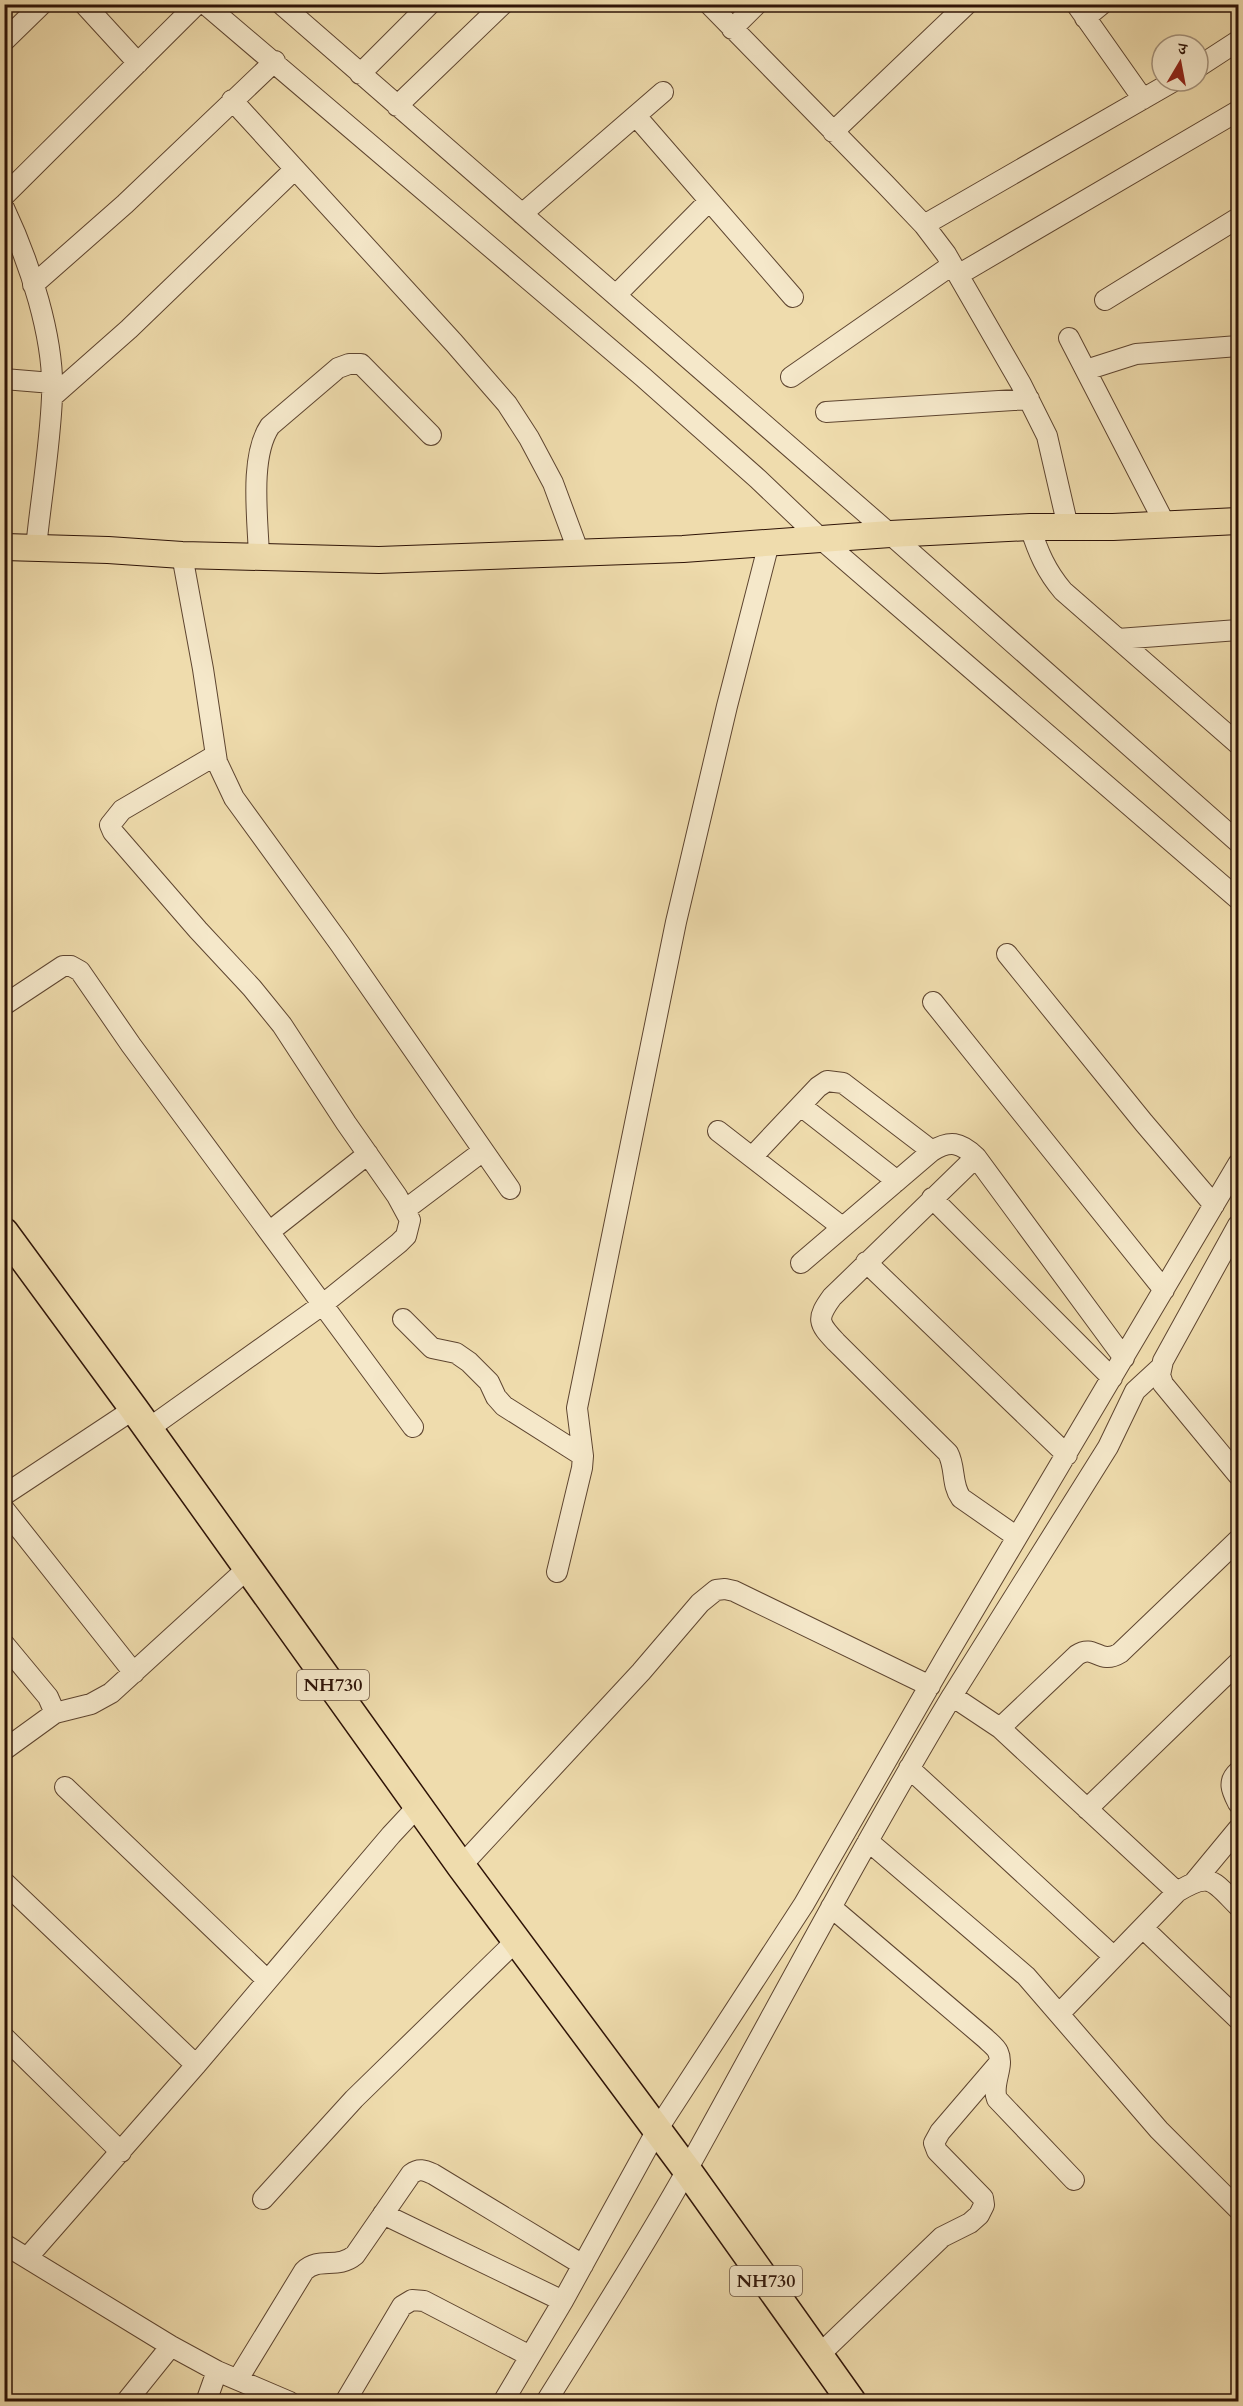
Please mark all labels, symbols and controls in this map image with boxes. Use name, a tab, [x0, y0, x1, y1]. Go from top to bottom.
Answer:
north arrow	[1150, 33, 1210, 93]
text: उ	[1176, 37, 1190, 61]
road number: NH730	[297, 1670, 369, 1700]
road number: NH730	[730, 2266, 802, 2296]

